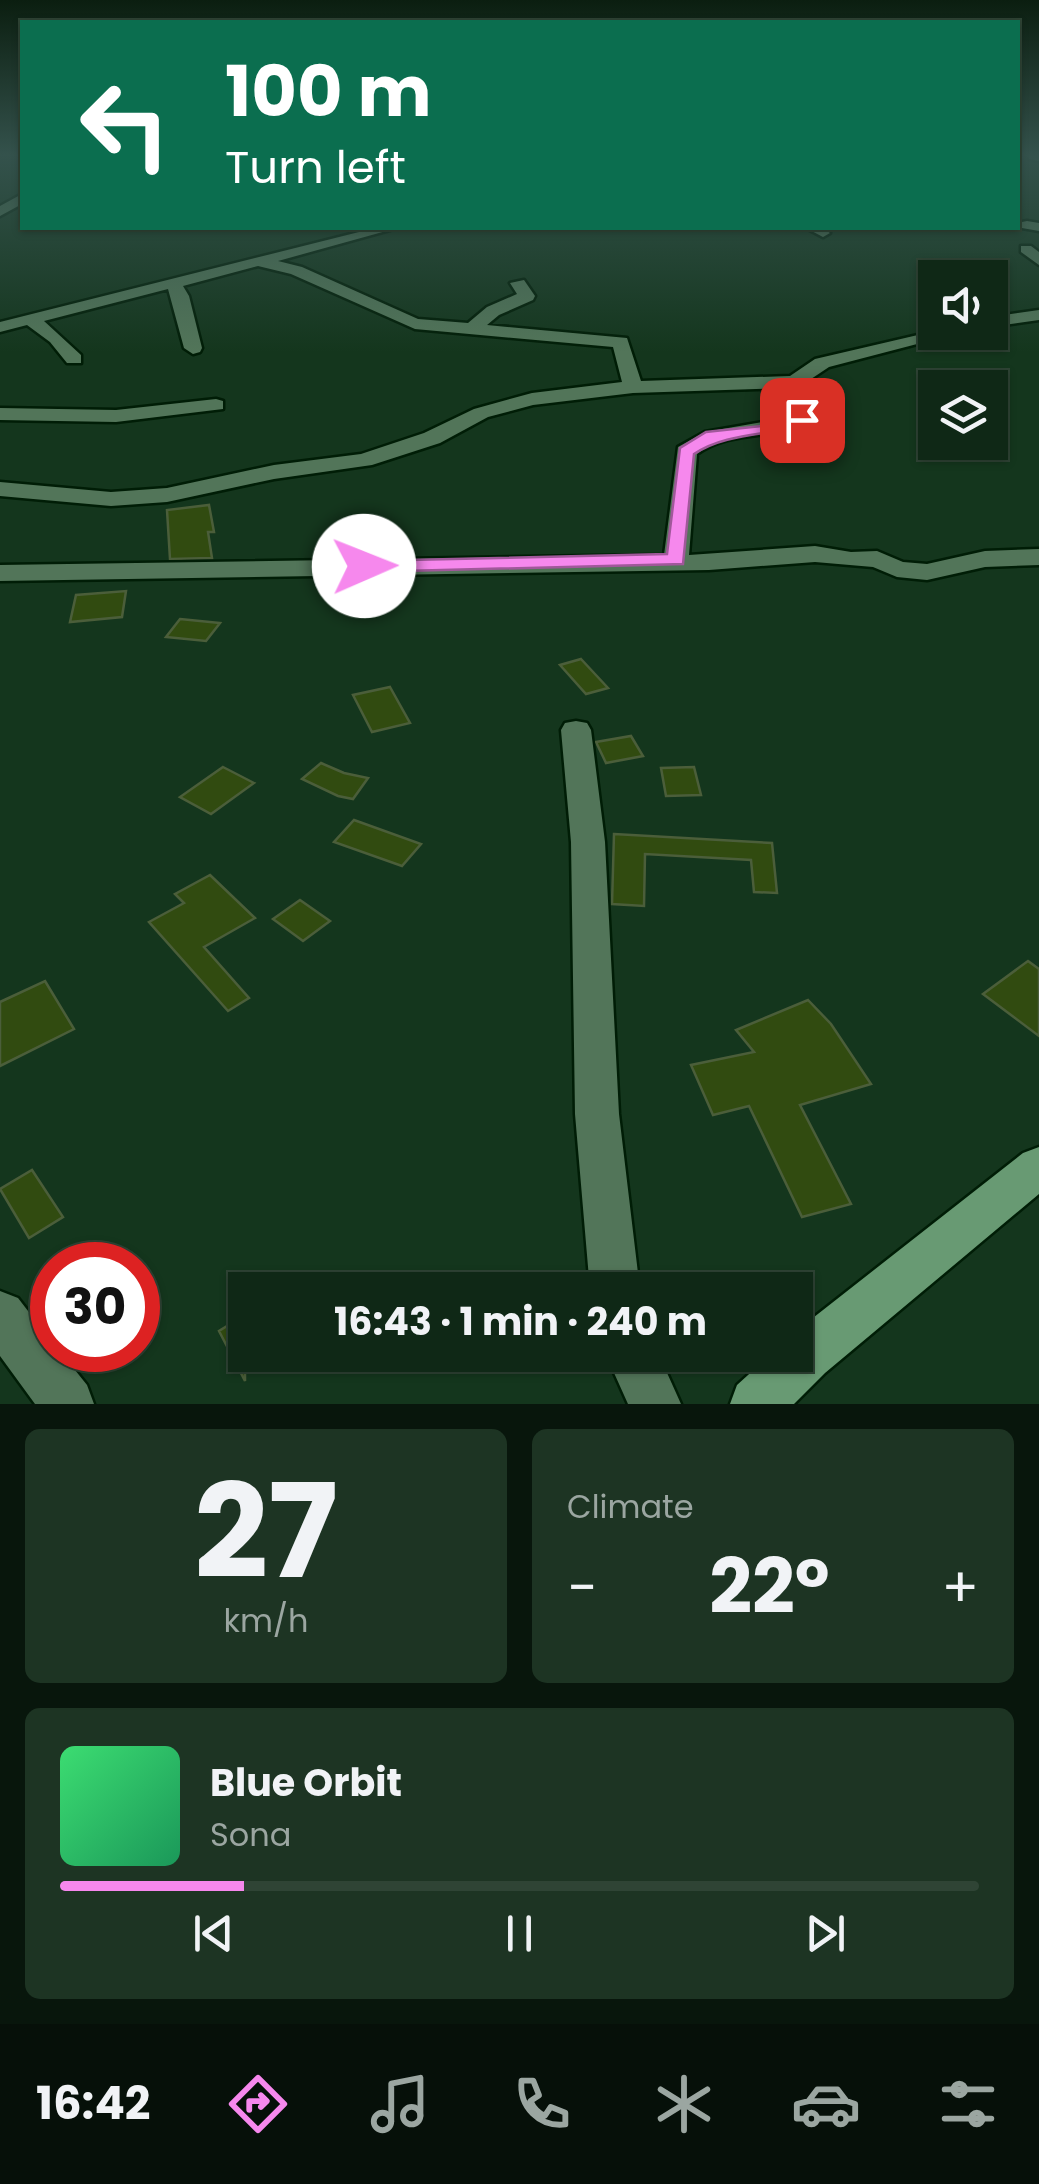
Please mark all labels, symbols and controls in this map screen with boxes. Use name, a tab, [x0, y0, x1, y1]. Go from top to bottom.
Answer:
text: 100 m	[225, 42, 432, 141]
icon: left	[60, 60, 190, 190]
text: Turn left	[225, 136, 406, 199]
map controls	[918, 260, 1008, 460]
button: sound	[918, 260, 1008, 350]
button: layers	[918, 370, 1008, 460]
pin	[760, 378, 845, 463]
icon: arrive	[775, 393, 830, 448]
position arrow	[312, 514, 416, 618]
speed limit sign: 30	[30, 1242, 160, 1372]
text: 16:43 · 1 min · 240 m	[334, 1295, 707, 1348]
text: 27	[194, 1440, 338, 1623]
text: Climate	[567, 1484, 694, 1529]
text: 22°	[709, 1534, 830, 1639]
text: −	[567, 1549, 597, 1626]
text: +	[941, 1549, 979, 1626]
text: km/h	[223, 1598, 309, 1643]
text: Blue Orbit	[210, 1756, 402, 1809]
text: Sona	[210, 1812, 291, 1857]
icon: previous	[186, 1906, 241, 1961]
icon: pause	[492, 1906, 547, 1961]
icon: next	[798, 1906, 853, 1961]
icon: directions	[223, 2069, 293, 2139]
icon: music	[365, 2069, 435, 2139]
icon: phone	[507, 2069, 577, 2139]
icon: climate	[649, 2069, 719, 2139]
icon: car	[791, 2069, 861, 2139]
icon: filters	[933, 2069, 1003, 2139]
text: 16:42	[36, 2072, 151, 2135]

